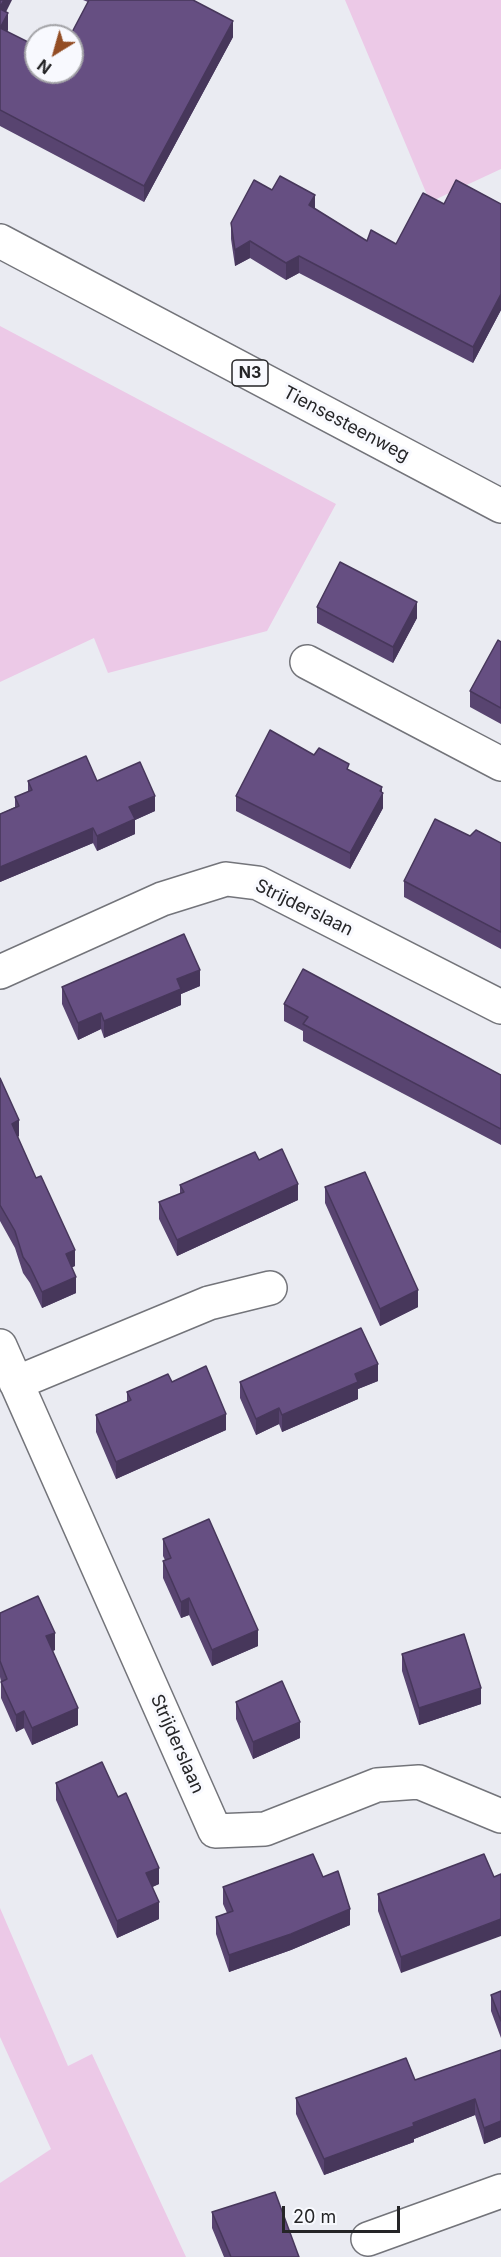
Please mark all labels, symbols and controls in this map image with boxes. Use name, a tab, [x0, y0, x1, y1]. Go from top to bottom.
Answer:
north arrow	[24, 24, 84, 84]
text: N	[33, 55, 55, 78]
road number: N3	[232, 360, 268, 386]
street label: Tiensesteenweg	[279, 382, 413, 466]
street label: Strijderslaan	[252, 875, 356, 941]
street label: Strijderslaan	[146, 1691, 208, 1797]
scale bar	[285, 2194, 404, 2232]
text: 20 m	[293, 2206, 336, 2227]

